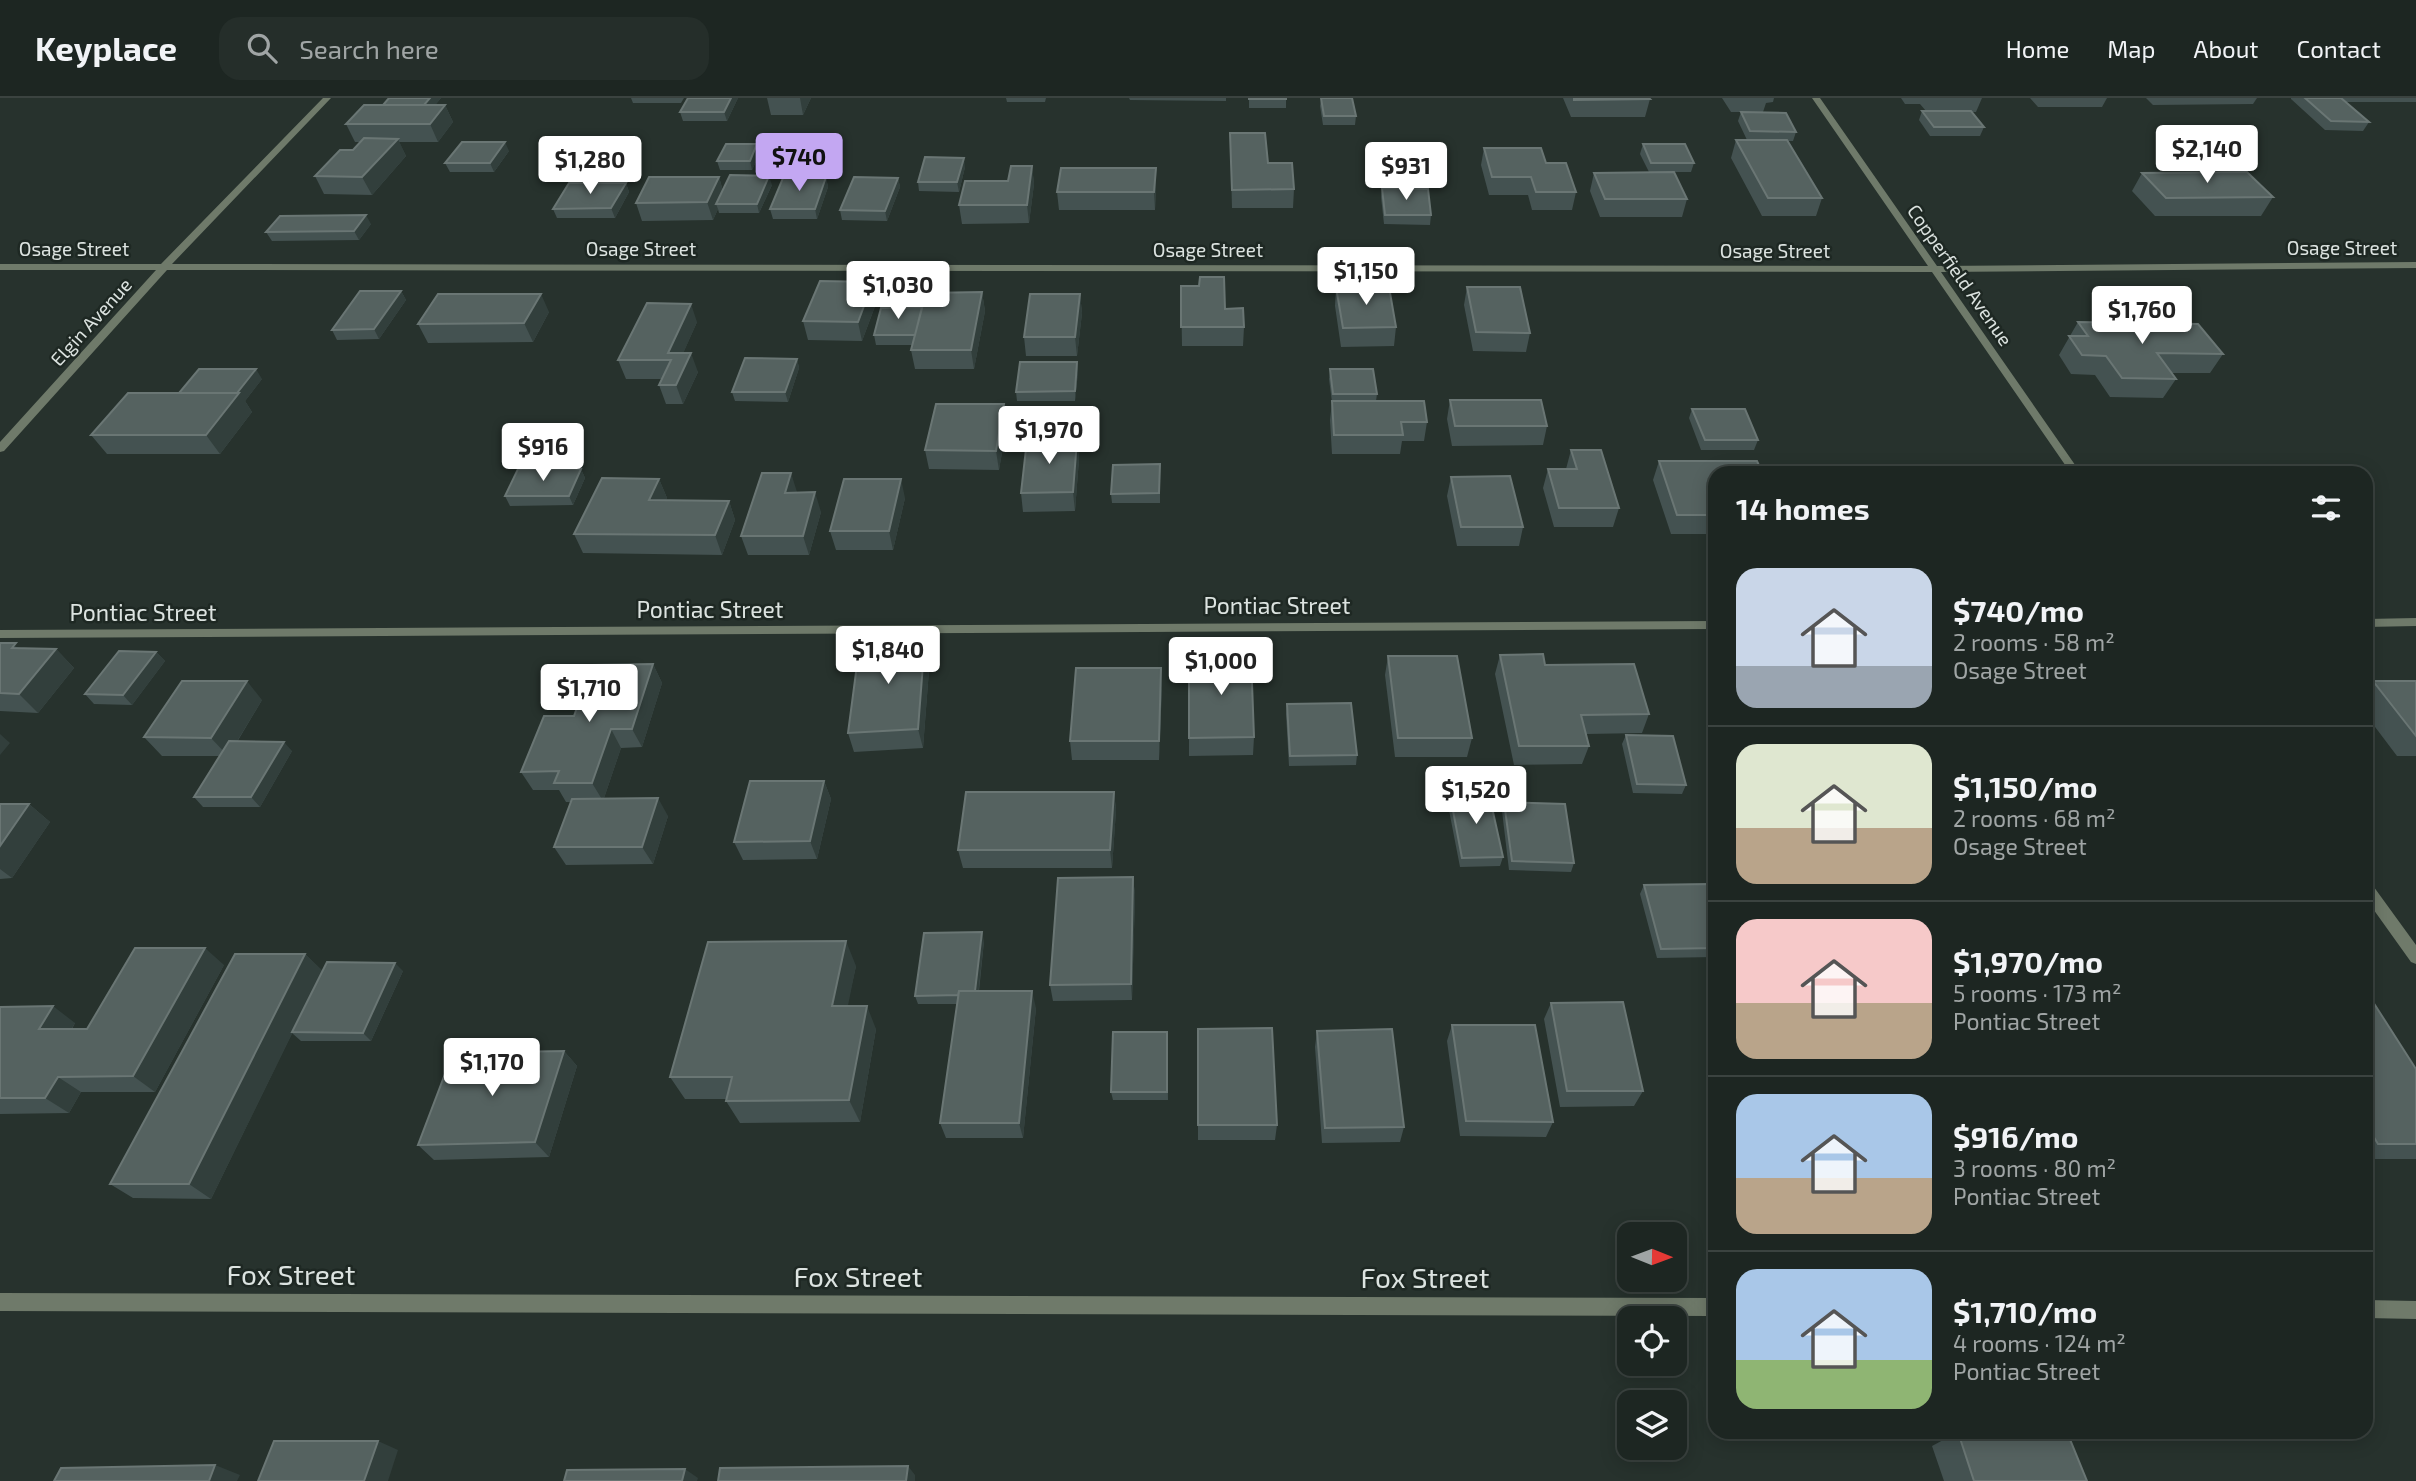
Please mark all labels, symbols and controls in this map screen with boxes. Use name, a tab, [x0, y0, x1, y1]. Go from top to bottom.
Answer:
search box	[219, 17, 709, 80]
text: Keyplace	[35, 28, 177, 68]
icon: search	[243, 29, 281, 67]
text: Search here	[299, 33, 439, 64]
text: Home	[2006, 34, 2069, 63]
text: Map	[2107, 34, 2155, 63]
text: About	[2193, 34, 2259, 63]
text: Contact	[2297, 34, 2381, 63]
pin: $2,140	[2150, 126, 2264, 185]
pin: $740	[758, 134, 840, 193]
text: $2,140	[2172, 134, 2242, 162]
pin: $1,280	[533, 136, 647, 196]
text: $740	[772, 142, 826, 170]
pin: $931	[1365, 142, 1447, 202]
text: $1,280	[554, 145, 626, 173]
text: $931	[1381, 151, 1431, 179]
street label: Copperfield Avenue	[1903, 200, 2018, 350]
street label: Osage Street	[2287, 236, 2397, 259]
street label: Osage Street	[19, 237, 129, 260]
street label: Osage Street	[586, 237, 696, 260]
street label: Osage Street	[1153, 238, 1263, 261]
street label: Osage Street	[1720, 239, 1830, 262]
pin: $1,150	[1309, 248, 1423, 307]
text: $1,150	[1334, 256, 1399, 284]
pin: $1,030	[841, 262, 955, 321]
text: $1,030	[863, 270, 933, 298]
street label: Elgin Avenue	[45, 273, 136, 370]
pin: $1,760	[2085, 286, 2199, 346]
text: $1,760	[2108, 295, 2176, 323]
pin: $1,970	[992, 406, 1106, 466]
text: $1,970	[1014, 415, 1084, 443]
pin: $916	[502, 424, 584, 483]
text: $916	[518, 432, 568, 460]
icon: filters	[2307, 489, 2345, 527]
text: 14 homes	[1736, 490, 1870, 526]
street label: Pontiac Street	[1203, 591, 1351, 619]
text: $740/mo	[1953, 592, 2084, 628]
street label: Pontiac Street	[636, 595, 784, 623]
icon: home	[1792, 596, 1876, 680]
street label: Pontiac Street	[69, 598, 217, 626]
pin: $1,840	[831, 626, 945, 686]
text: 2 rooms · 58 m²	[1953, 628, 2115, 656]
text: $1,840	[852, 635, 924, 663]
pin: $1,000	[1164, 638, 1278, 697]
text: $1,000	[1185, 646, 1257, 674]
text: Osage Street	[1953, 656, 2087, 684]
pin: $1,710	[532, 664, 646, 724]
text: $1,710	[557, 673, 621, 701]
pin: $1,520	[1419, 766, 1533, 826]
text: $1,150/mo	[1953, 768, 2098, 804]
icon: home	[1792, 772, 1876, 856]
text: $1,520	[1441, 775, 1511, 803]
text: 2 rooms · 68 m²	[1953, 804, 2116, 832]
text: Osage Street	[1953, 832, 2087, 860]
text: $1,970/mo	[1953, 943, 2103, 979]
icon: home	[1792, 947, 1876, 1031]
text: 5 rooms · 173 m²	[1953, 979, 2122, 1007]
text: Pontiac Street	[1953, 1007, 2100, 1035]
pin: $1,170	[435, 1038, 549, 1098]
text: $1,170	[460, 1047, 524, 1075]
text: $916/mo	[1953, 1118, 2079, 1154]
icon: home	[1792, 1122, 1876, 1206]
text: 3 rooms · 80 m²	[1953, 1154, 2116, 1182]
text: Pontiac Street	[1953, 1182, 2100, 1210]
north arrow	[1617, 1222, 1687, 1292]
map controls	[1617, 1222, 1687, 1460]
street label: Fox Street	[226, 1257, 356, 1291]
street label: Fox Street	[793, 1259, 923, 1293]
street label: Fox Street	[1360, 1260, 1490, 1294]
text: $1,710/mo	[1953, 1293, 2097, 1329]
icon: home	[1792, 1297, 1876, 1381]
button: locate	[1617, 1306, 1687, 1376]
text: 4 rooms · 124 m²	[1953, 1329, 2126, 1357]
text: Pontiac Street	[1953, 1357, 2100, 1385]
button: layers	[1617, 1390, 1687, 1460]

